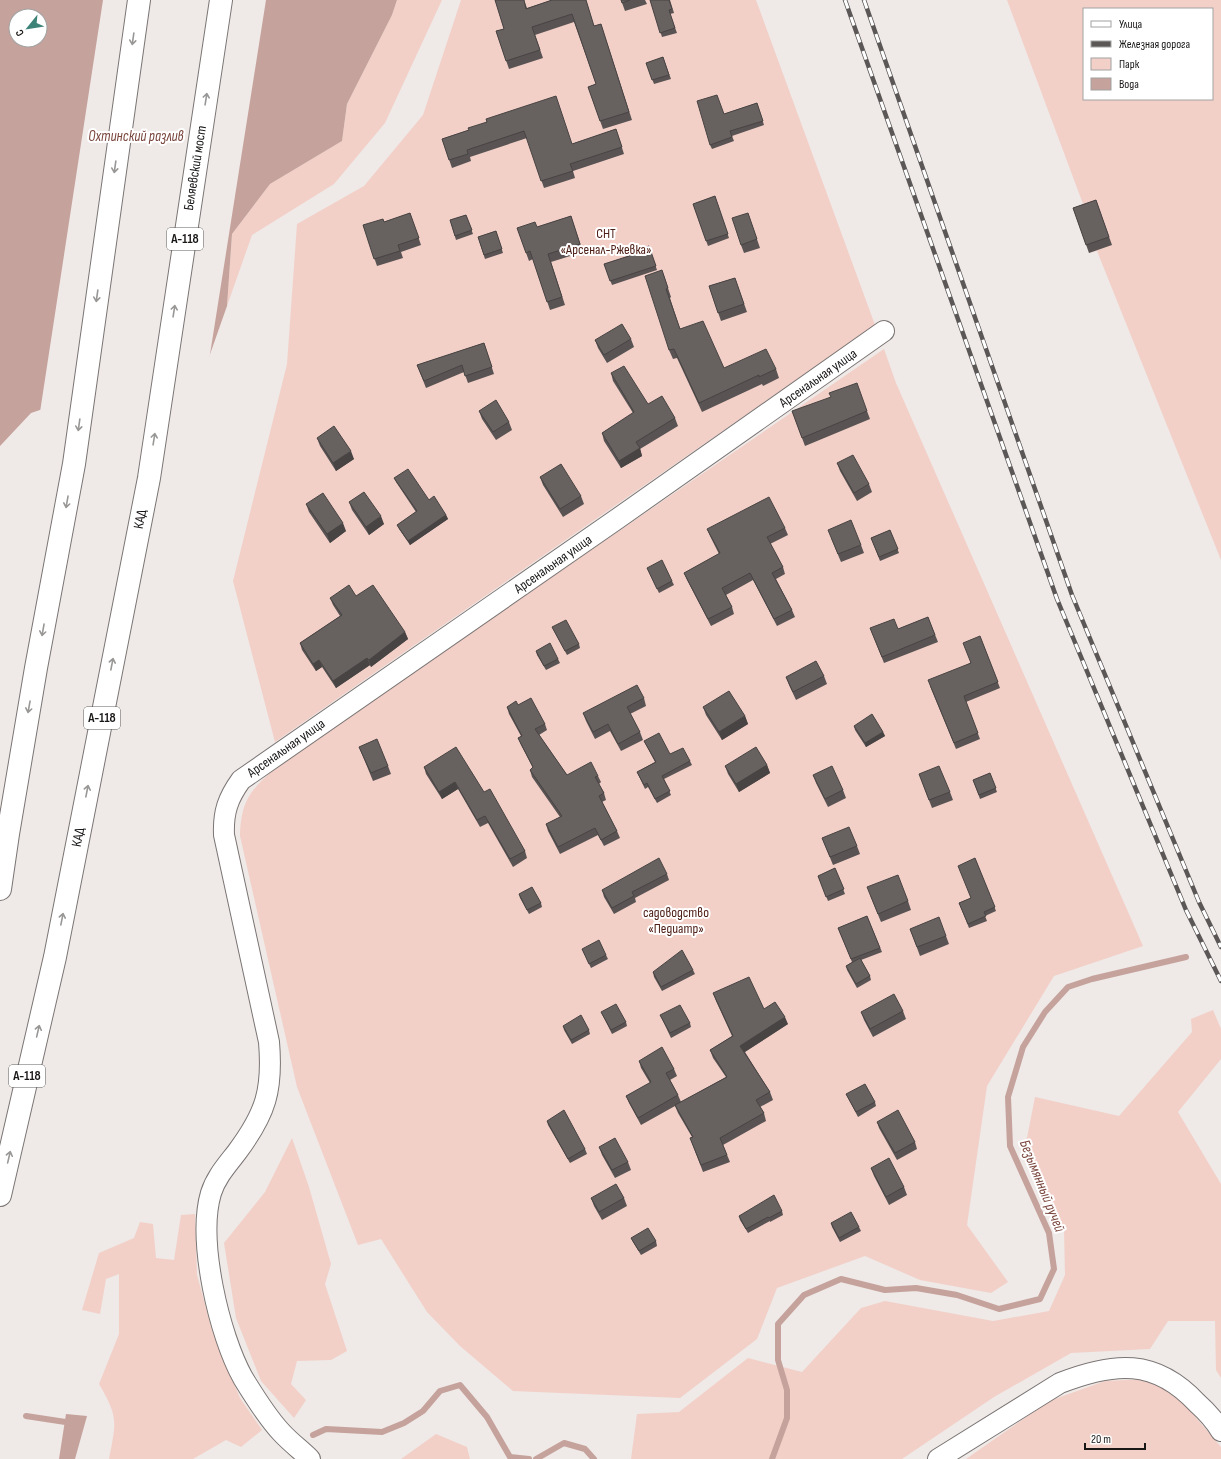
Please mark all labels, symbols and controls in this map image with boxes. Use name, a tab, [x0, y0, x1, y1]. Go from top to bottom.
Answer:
north arrow	[8, 8, 48, 48]
legend	[1083, 8, 1213, 100]
text: Улица	[1119, 17, 1143, 32]
text: С	[13, 27, 27, 38]
one-way arrow	[129, 32, 137, 45]
text: Железная дорога	[1119, 37, 1191, 52]
text: Парк	[1119, 57, 1140, 72]
text: Вода	[1119, 77, 1139, 92]
one-way arrow	[202, 93, 210, 106]
street label: Беляевский мост	[180, 124, 210, 212]
water label: Охтинский разлив	[88, 127, 184, 146]
one-way arrow	[111, 160, 119, 173]
park label: СНТ «Арсенал-Ржевка»	[560, 225, 652, 258]
road number: А-118	[167, 228, 203, 250]
one-way arrow	[93, 289, 101, 302]
one-way arrow	[170, 305, 178, 318]
street label: Арсенальная улица	[775, 345, 860, 412]
one-way arrow	[75, 418, 83, 431]
one-way arrow	[150, 433, 158, 446]
one-way arrow	[62, 495, 70, 508]
street label: КАД	[130, 508, 150, 530]
street label: Арсенальная улица	[510, 531, 595, 598]
one-way arrow	[39, 623, 47, 636]
one-way arrow	[108, 658, 116, 671]
one-way arrow	[25, 700, 33, 713]
road number: А-118	[84, 707, 120, 729]
street label: Арсенальная улица	[243, 715, 328, 782]
one-way arrow	[83, 785, 91, 798]
street label: КАД	[68, 826, 88, 848]
park label: садоводство «Педиатр»	[643, 904, 709, 937]
one-way arrow	[58, 913, 66, 926]
one-way arrow	[34, 1024, 42, 1037]
road number: А-118	[9, 1065, 45, 1087]
water label: Безымянный ручей	[1015, 1137, 1069, 1236]
one-way arrow	[5, 1151, 13, 1164]
scale bar	[1085, 1425, 1145, 1451]
text: 20 m	[1091, 1432, 1111, 1447]

